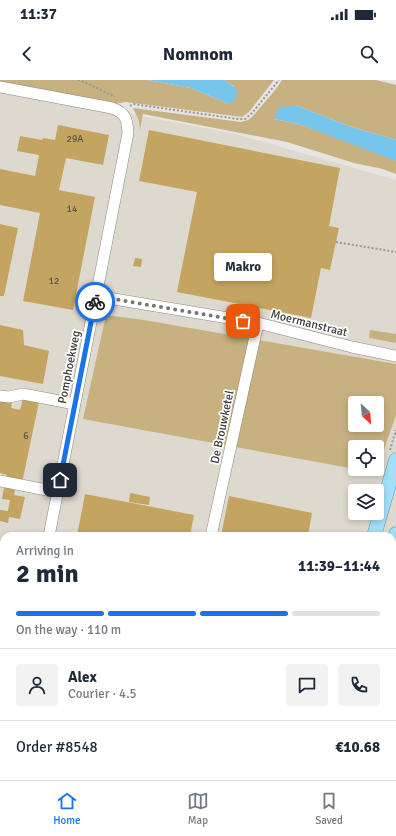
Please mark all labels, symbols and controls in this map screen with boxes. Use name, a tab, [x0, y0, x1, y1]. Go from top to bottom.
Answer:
text: 11:37	[20, 5, 57, 23]
icon: back	[16, 43, 38, 65]
text: Nomnom	[163, 43, 233, 65]
icon: search	[358, 43, 380, 65]
house number: 29A	[67, 133, 83, 145]
house number: 14	[67, 203, 78, 215]
callout: Makro	[214, 253, 272, 281]
text: Makro	[225, 259, 261, 275]
house number: 12	[49, 275, 59, 287]
courier	[75, 282, 115, 322]
icon: bike	[84, 291, 106, 313]
pin	[226, 304, 260, 338]
street label: Moermanstraat	[269, 307, 349, 340]
icon: bag	[232, 310, 254, 332]
street label: Pomphoekweg	[55, 329, 84, 405]
street label: De Brouwketel	[207, 389, 238, 465]
north arrow	[348, 396, 384, 432]
map controls	[348, 396, 384, 520]
house number: 6	[23, 430, 29, 442]
button: locate	[348, 440, 384, 476]
pin	[43, 463, 77, 497]
icon: home	[49, 469, 71, 491]
button: layers	[348, 484, 384, 520]
text: Arriving in	[16, 543, 74, 559]
text: 11:39–11:44	[298, 557, 380, 575]
text: 2 min	[16, 558, 79, 590]
text: On the way · 110 m	[16, 622, 121, 638]
button: person	[16, 664, 58, 706]
button: chat	[286, 664, 328, 706]
button: phone	[338, 664, 380, 706]
text: Alex	[68, 668, 97, 686]
text: Courier · 4.5	[68, 686, 137, 702]
text: Order #8548	[16, 738, 98, 756]
text: €10.68	[335, 738, 380, 756]
tab: Home	[53, 790, 81, 827]
tab: Map	[187, 790, 209, 827]
tab: Saved	[315, 790, 343, 827]

